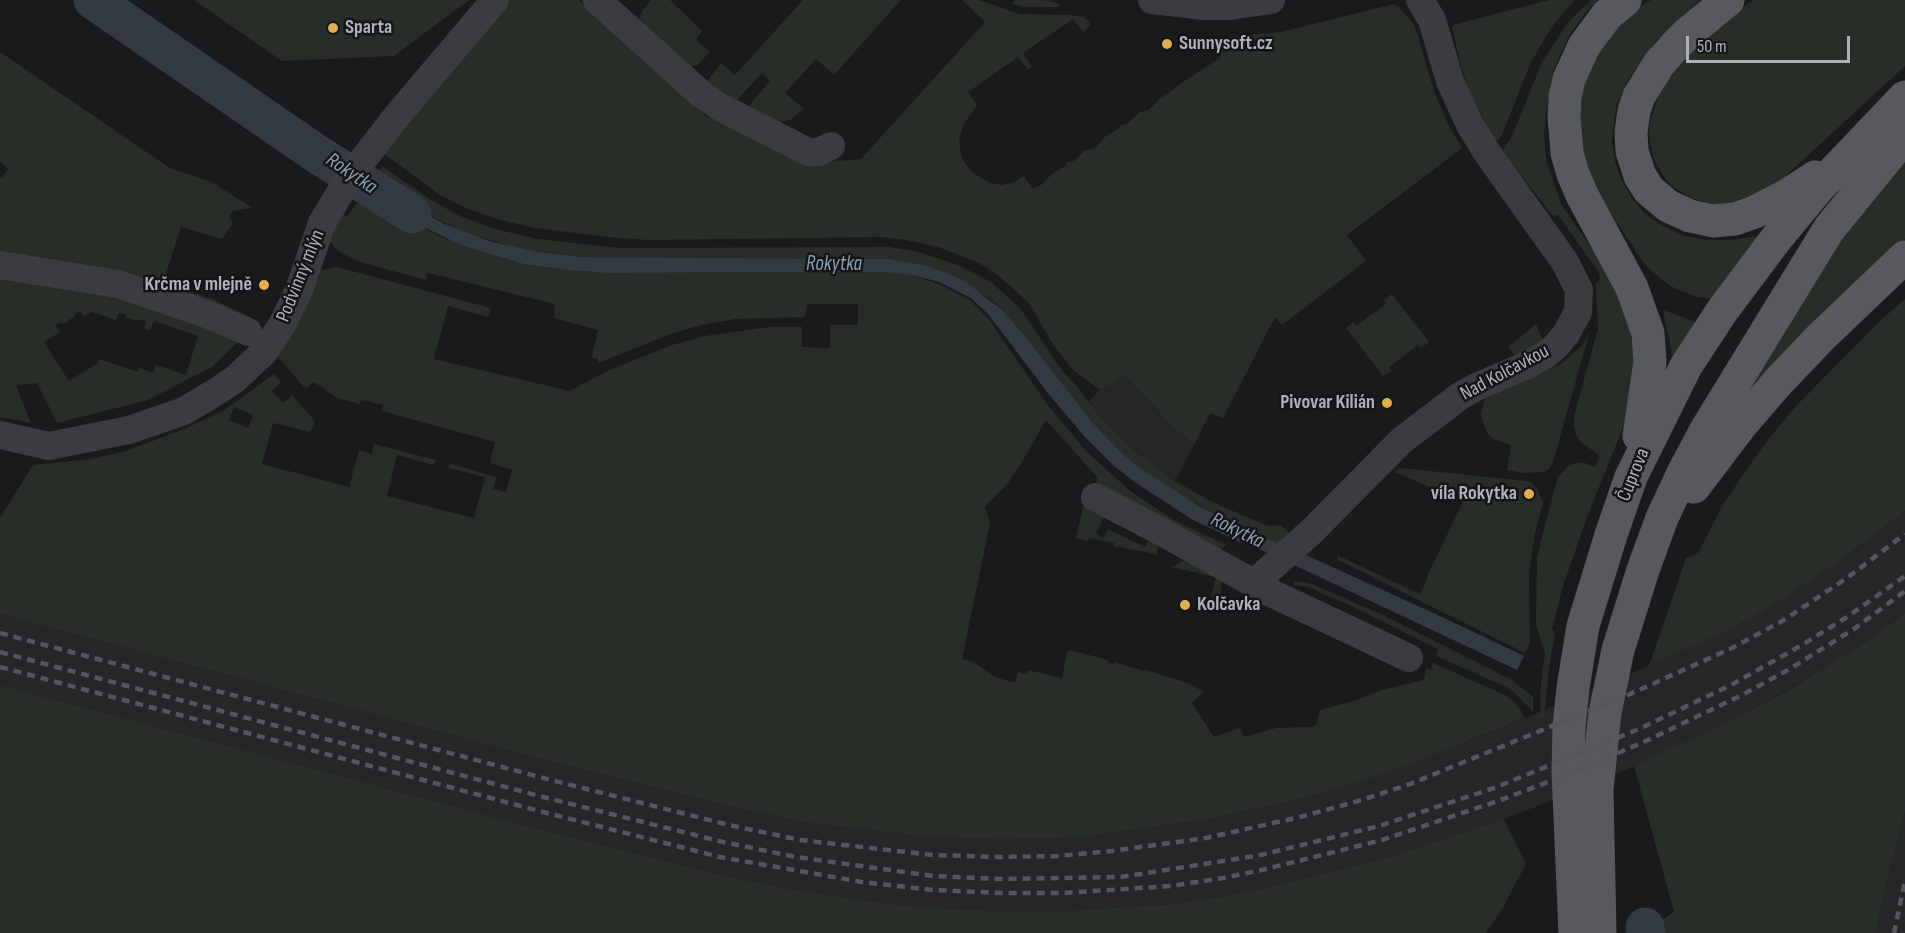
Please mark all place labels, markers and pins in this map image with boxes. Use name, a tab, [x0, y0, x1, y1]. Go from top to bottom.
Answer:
place label: Sparta	[345, 16, 392, 40]
marker: Sparta	[326, 21, 340, 35]
place label: Sunnysoft.cz	[1179, 32, 1273, 56]
marker: Sunnysoft.cz	[1160, 37, 1174, 51]
place label: Krčma v mlejně	[145, 273, 252, 297]
marker: Krčma v mlejně	[257, 278, 271, 292]
place label: Pivovar Kilián	[1280, 391, 1375, 415]
marker: Pivovar Kilián	[1380, 396, 1394, 410]
place label: víla Rokytka	[1431, 482, 1517, 506]
marker: víla Rokytka	[1522, 487, 1536, 501]
place label: Kolčavka	[1197, 593, 1260, 617]
marker: Kolčavka	[1178, 598, 1192, 612]

